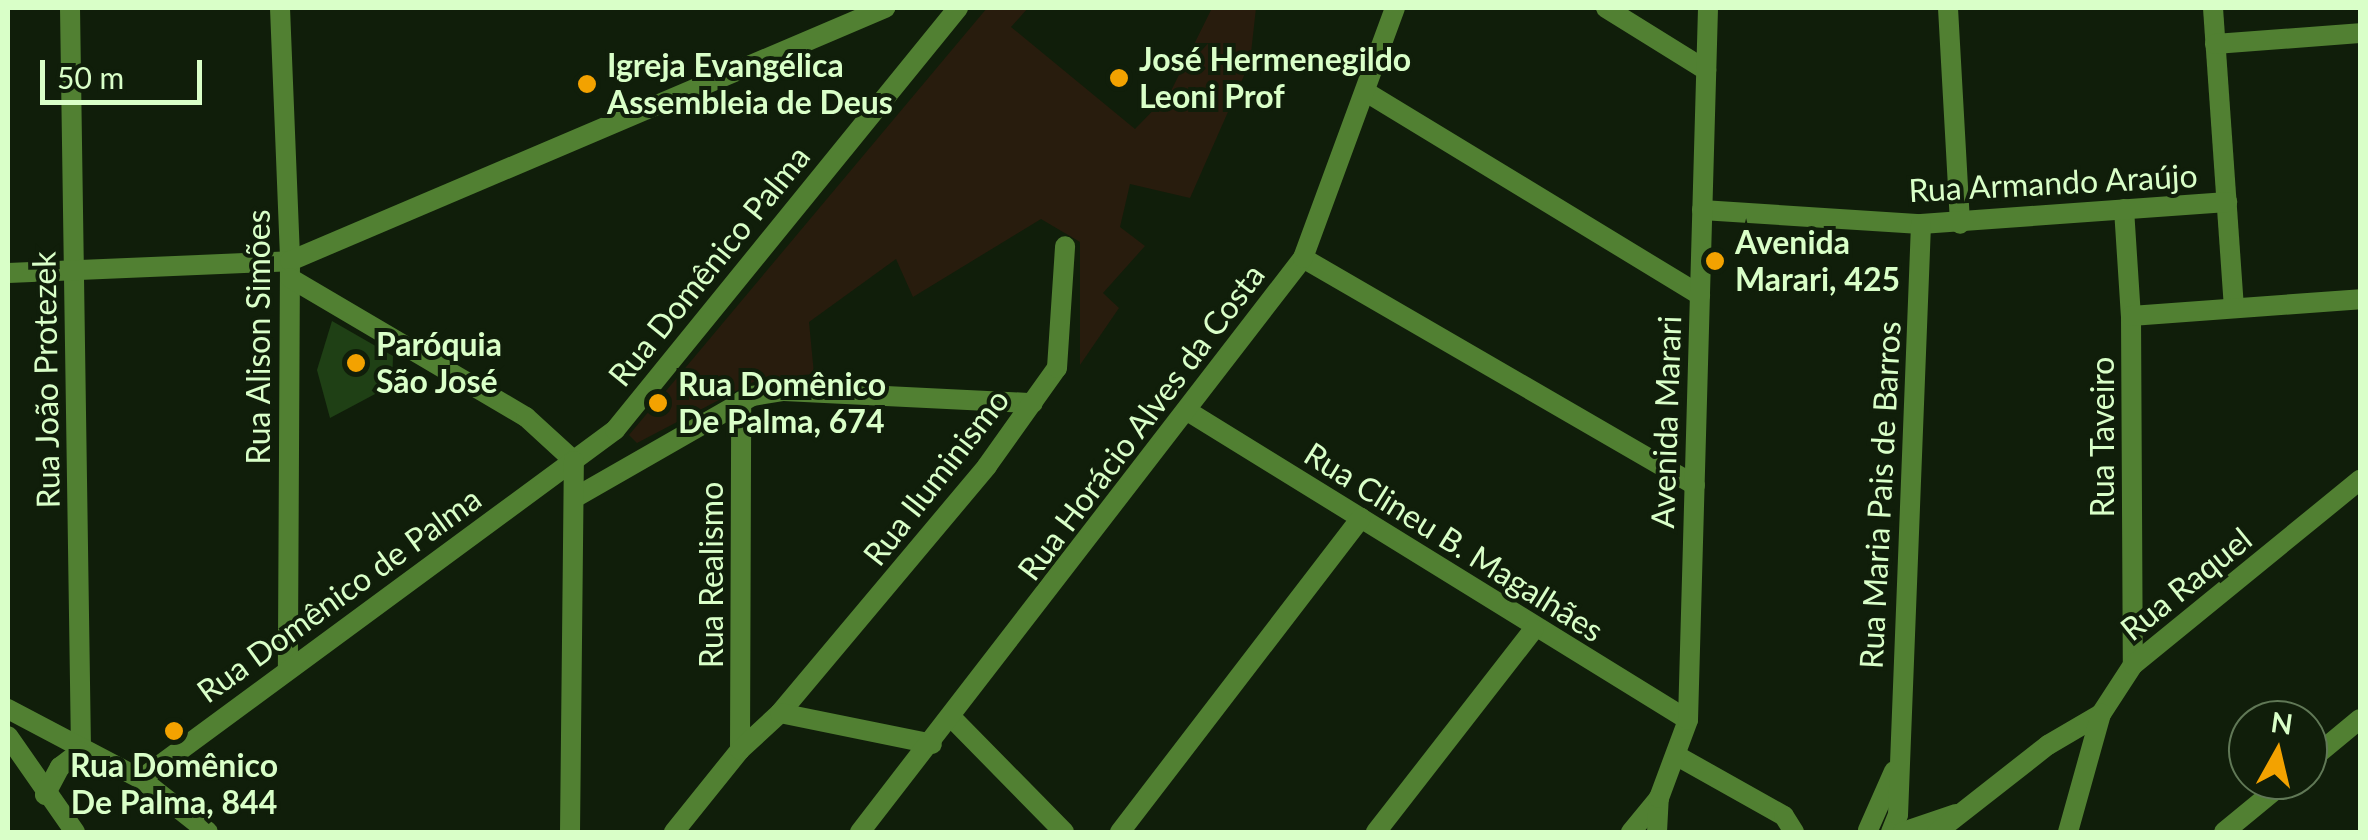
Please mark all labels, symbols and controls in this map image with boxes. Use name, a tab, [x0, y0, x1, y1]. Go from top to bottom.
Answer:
scale bar	[45, 40, 208, 102]
place label: José Hermenegildo Leoni Prof	[1139, 41, 1411, 116]
place label: Igreja Evangélica Assembleia de Deus	[607, 47, 893, 122]
text: 50 m	[57, 59, 124, 95]
marker: José Hermenegildo Leoni Prof	[1108, 67, 1130, 89]
marker: Igreja Evangélica Assembleia de Deus	[576, 73, 598, 95]
street label: Rua Domênico Palma	[600, 138, 818, 394]
street label: Rua Armando Araújo	[1906, 156, 2200, 210]
street label: Rua Alison Simões	[239, 209, 277, 465]
place label: Avenida Marari, 425	[1735, 224, 1900, 299]
marker: Avenida Marari, 425	[1704, 250, 1726, 272]
street label: Rua João Protezek	[25, 251, 67, 509]
street label: Rua Horácio Alves da Costa	[1009, 256, 1273, 588]
street label: Avenida Marari	[1643, 315, 1689, 529]
street label: Rua Maria Pais de Barros	[1852, 320, 1908, 670]
place label: Paróquia São José	[376, 326, 502, 401]
marker: Paróquia São José	[345, 352, 367, 374]
street label: Rua Taveiro	[2083, 356, 2121, 518]
place label: Rua Domênico De Palma, 674	[678, 366, 886, 441]
street label: Rua Iluminismo	[855, 381, 1017, 573]
marker: Rua Domênico De Palma, 674	[647, 392, 669, 414]
street label: Rua Clineu B. Magalhães	[1298, 434, 1610, 650]
street label: Rua Domênico de Palma	[190, 479, 488, 711]
street label: Rua Realismo	[692, 482, 730, 668]
street label: Rua Raquel	[2113, 520, 2259, 648]
north arrow	[2228, 700, 2328, 800]
text: N	[2269, 704, 2295, 741]
marker: Rua Domênico De Palma, 844	[163, 720, 185, 742]
place label: Rua Domênico De Palma, 844	[70, 747, 278, 822]

